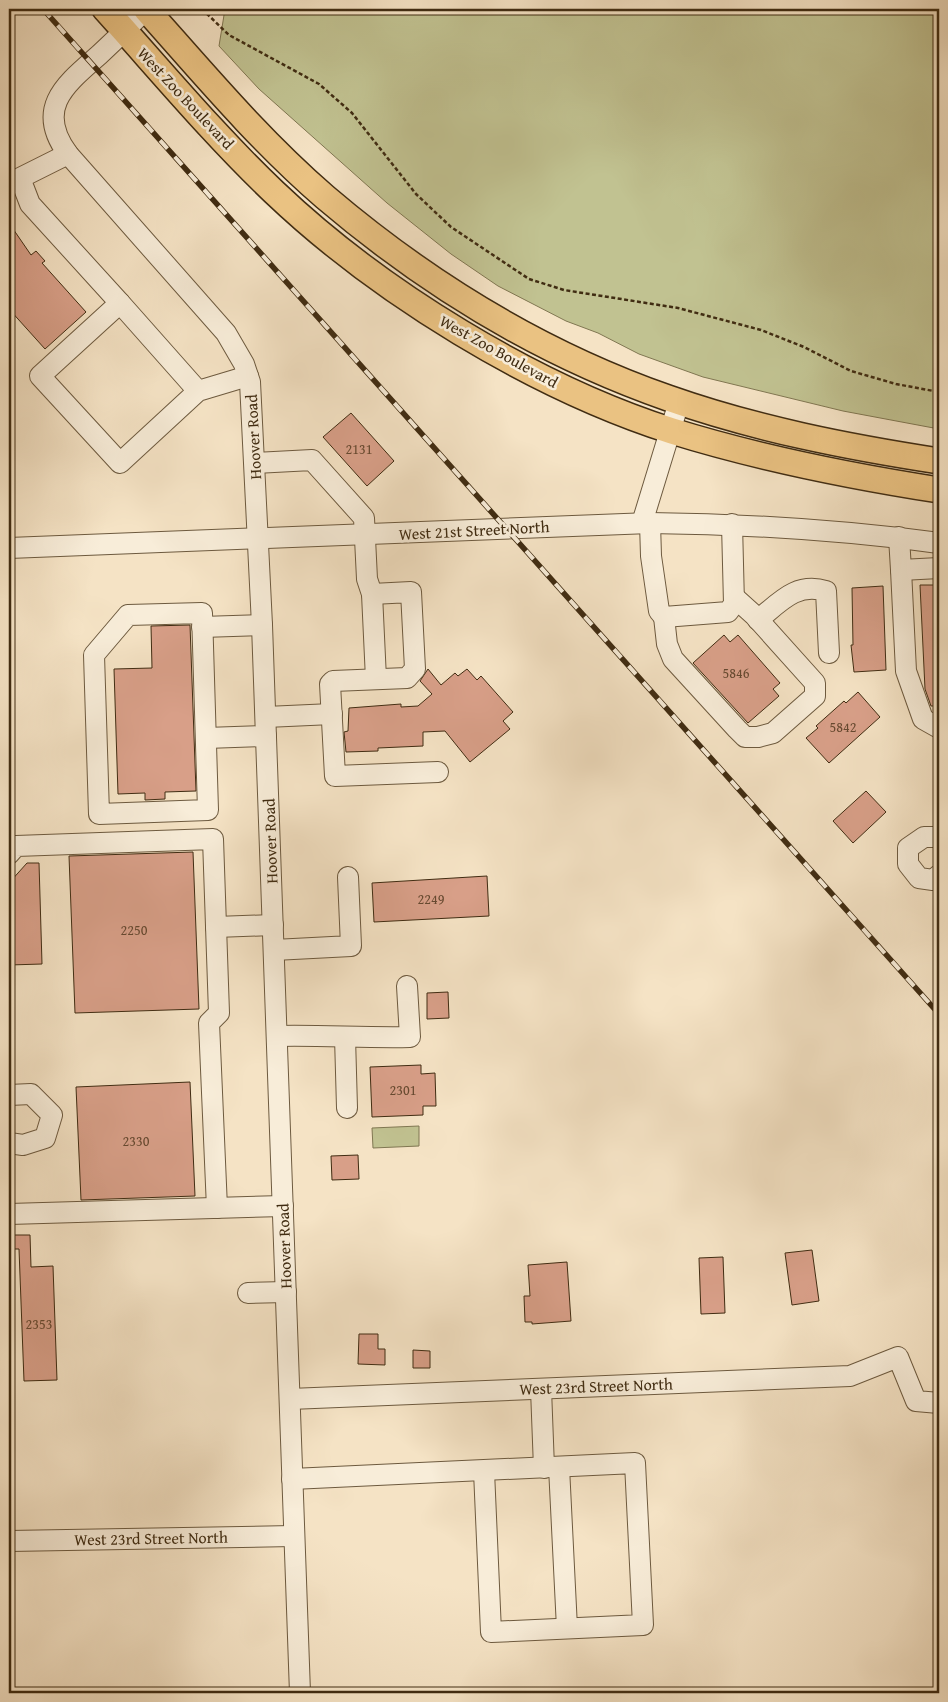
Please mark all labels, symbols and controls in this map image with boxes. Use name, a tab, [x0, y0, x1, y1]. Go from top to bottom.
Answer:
street label: West Zoo Boulevard	[132, 41, 240, 155]
street label: West Zoo Boulevard	[435, 308, 563, 394]
street label: Hoover Road	[239, 393, 267, 480]
house number: 2131	[346, 439, 372, 459]
street label: West 21st Street North	[398, 514, 550, 546]
house number: 5846	[723, 663, 750, 683]
house number: 5842	[830, 717, 856, 737]
street label: Hoover Road	[257, 797, 283, 884]
house number: 2249	[418, 889, 445, 909]
house number: 2250	[121, 920, 148, 940]
house number: 2301	[390, 1080, 416, 1100]
house number: 2330	[123, 1131, 150, 1151]
street label: Hoover Road	[271, 1202, 297, 1289]
house number: 2353	[26, 1314, 52, 1334]
street label: West 23rd Street North	[519, 1371, 673, 1401]
street label: West 23rd Street North	[74, 1525, 228, 1551]

